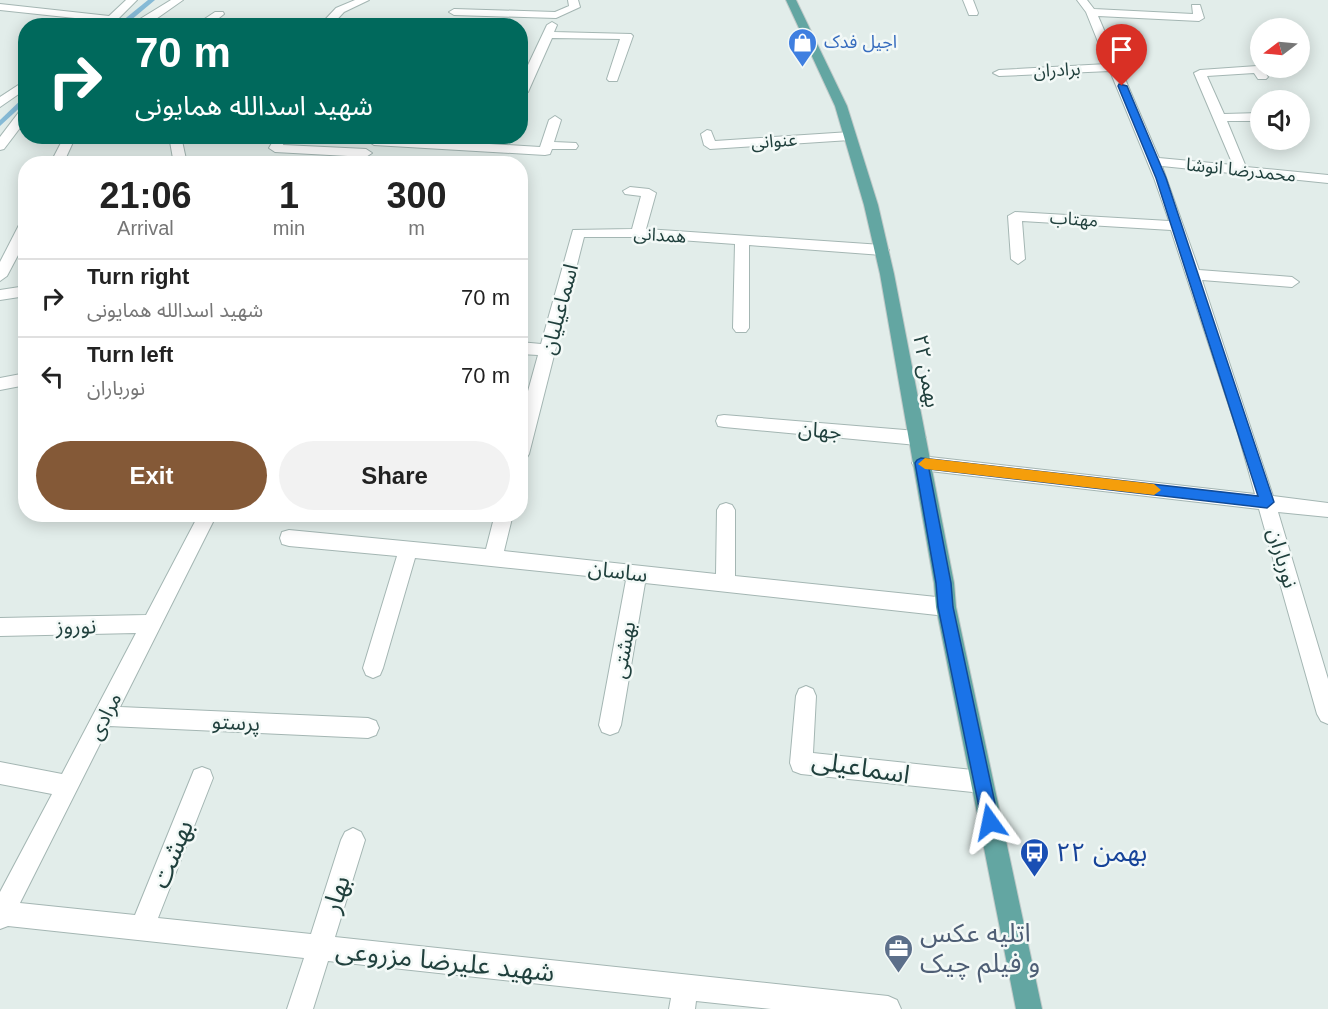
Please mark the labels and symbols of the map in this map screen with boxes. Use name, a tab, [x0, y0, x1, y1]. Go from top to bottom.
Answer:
north arrow	[1250, 18, 1310, 78]
pin	[1096, 24, 1147, 86]
shop icon: اجیل فدک	[787, 26, 819, 68]
place label: اجیل فدک	[824, 32, 897, 53]
street label: برادران	[1033, 59, 1081, 82]
street label: عنوانی	[750, 129, 798, 154]
street label: محمدرضا انوشا	[1185, 154, 1297, 187]
street label: مهتاب	[1049, 207, 1099, 231]
street label: همدانی	[633, 223, 687, 248]
street label: اسماعیلیان	[536, 261, 583, 357]
street label: ۲۲ بهمن	[908, 333, 945, 409]
street label: جهان	[797, 417, 843, 444]
street label: نورباران	[1263, 526, 1302, 591]
street label: ساسان	[587, 556, 649, 587]
street label: نوروز	[55, 614, 96, 639]
street label: بهشتی	[607, 620, 640, 680]
street label: مرادی	[82, 689, 126, 744]
street label: پرستو	[211, 709, 261, 737]
street label: اسماعیلی	[810, 744, 912, 790]
position arrow	[958, 790, 1022, 854]
street label: بهشت	[145, 816, 199, 892]
bus stop icon: ۲۲ بهمن	[1019, 836, 1051, 878]
place label: ۲۲ بهمن	[1056, 837, 1147, 867]
street label: بهار	[316, 872, 356, 917]
place label: اتلیه عکس و فیلم چیک	[920, 918, 1040, 983]
office icon: اتلیه عکس و فیلم چیک	[883, 932, 915, 974]
street label: شهید علیرضا مزروعی	[334, 935, 556, 987]

